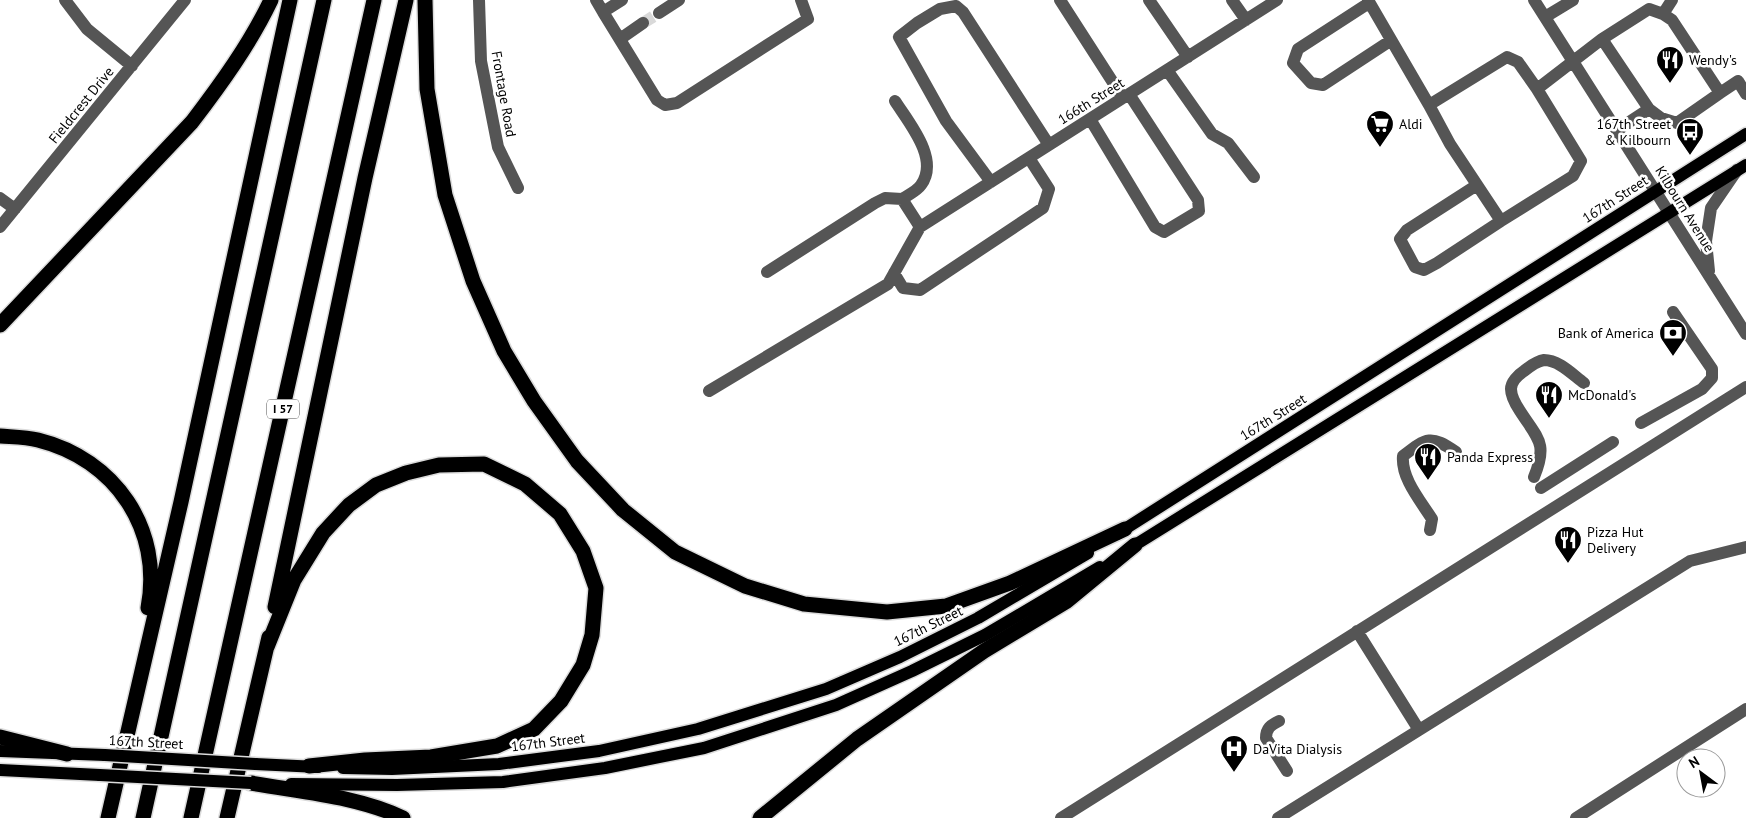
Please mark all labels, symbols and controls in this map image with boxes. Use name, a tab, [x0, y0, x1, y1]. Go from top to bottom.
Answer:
restaurant icon: Wendy's	[1655, 45, 1685, 84]
street label: Frontage Road	[488, 50, 520, 138]
place label: Wendy's	[1689, 51, 1737, 69]
street label: Fieldcrest Drive	[45, 63, 117, 147]
street label: 166th Street	[1055, 73, 1128, 128]
supermarket icon: Aldi	[1365, 109, 1395, 148]
place label: Aldi	[1399, 115, 1423, 133]
place label: 167th Street & Kilbourn	[1597, 115, 1671, 149]
bus stop icon: 167th Street & Kilbourn	[1675, 117, 1705, 156]
street label: Kilbourn Avenue	[1651, 162, 1719, 256]
street label: 167th Street	[1579, 171, 1651, 227]
bank icon: Bank of America	[1658, 318, 1688, 357]
place label: Bank of America	[1558, 324, 1654, 342]
restaurant icon: McDonald's	[1534, 380, 1564, 419]
place label: McDonald's	[1568, 386, 1636, 404]
street label: 167th Street	[1237, 390, 1310, 444]
road number: I 57	[267, 399, 299, 418]
restaurant icon: Panda Express	[1413, 442, 1443, 481]
place label: Panda Express	[1447, 448, 1533, 466]
place label: Pizza Hut Delivery	[1587, 523, 1644, 557]
restaurant icon: Pizza Hut Delivery	[1553, 525, 1583, 564]
street label: 167th Street	[891, 601, 966, 650]
street label: 167th Street	[510, 728, 586, 755]
street label: 167th Street	[108, 731, 184, 753]
hospital icon: DaVita Dialysis	[1219, 734, 1249, 773]
place label: DaVita Dialysis	[1253, 740, 1342, 758]
north arrow	[1676, 748, 1726, 798]
text: N	[1685, 752, 1703, 772]

